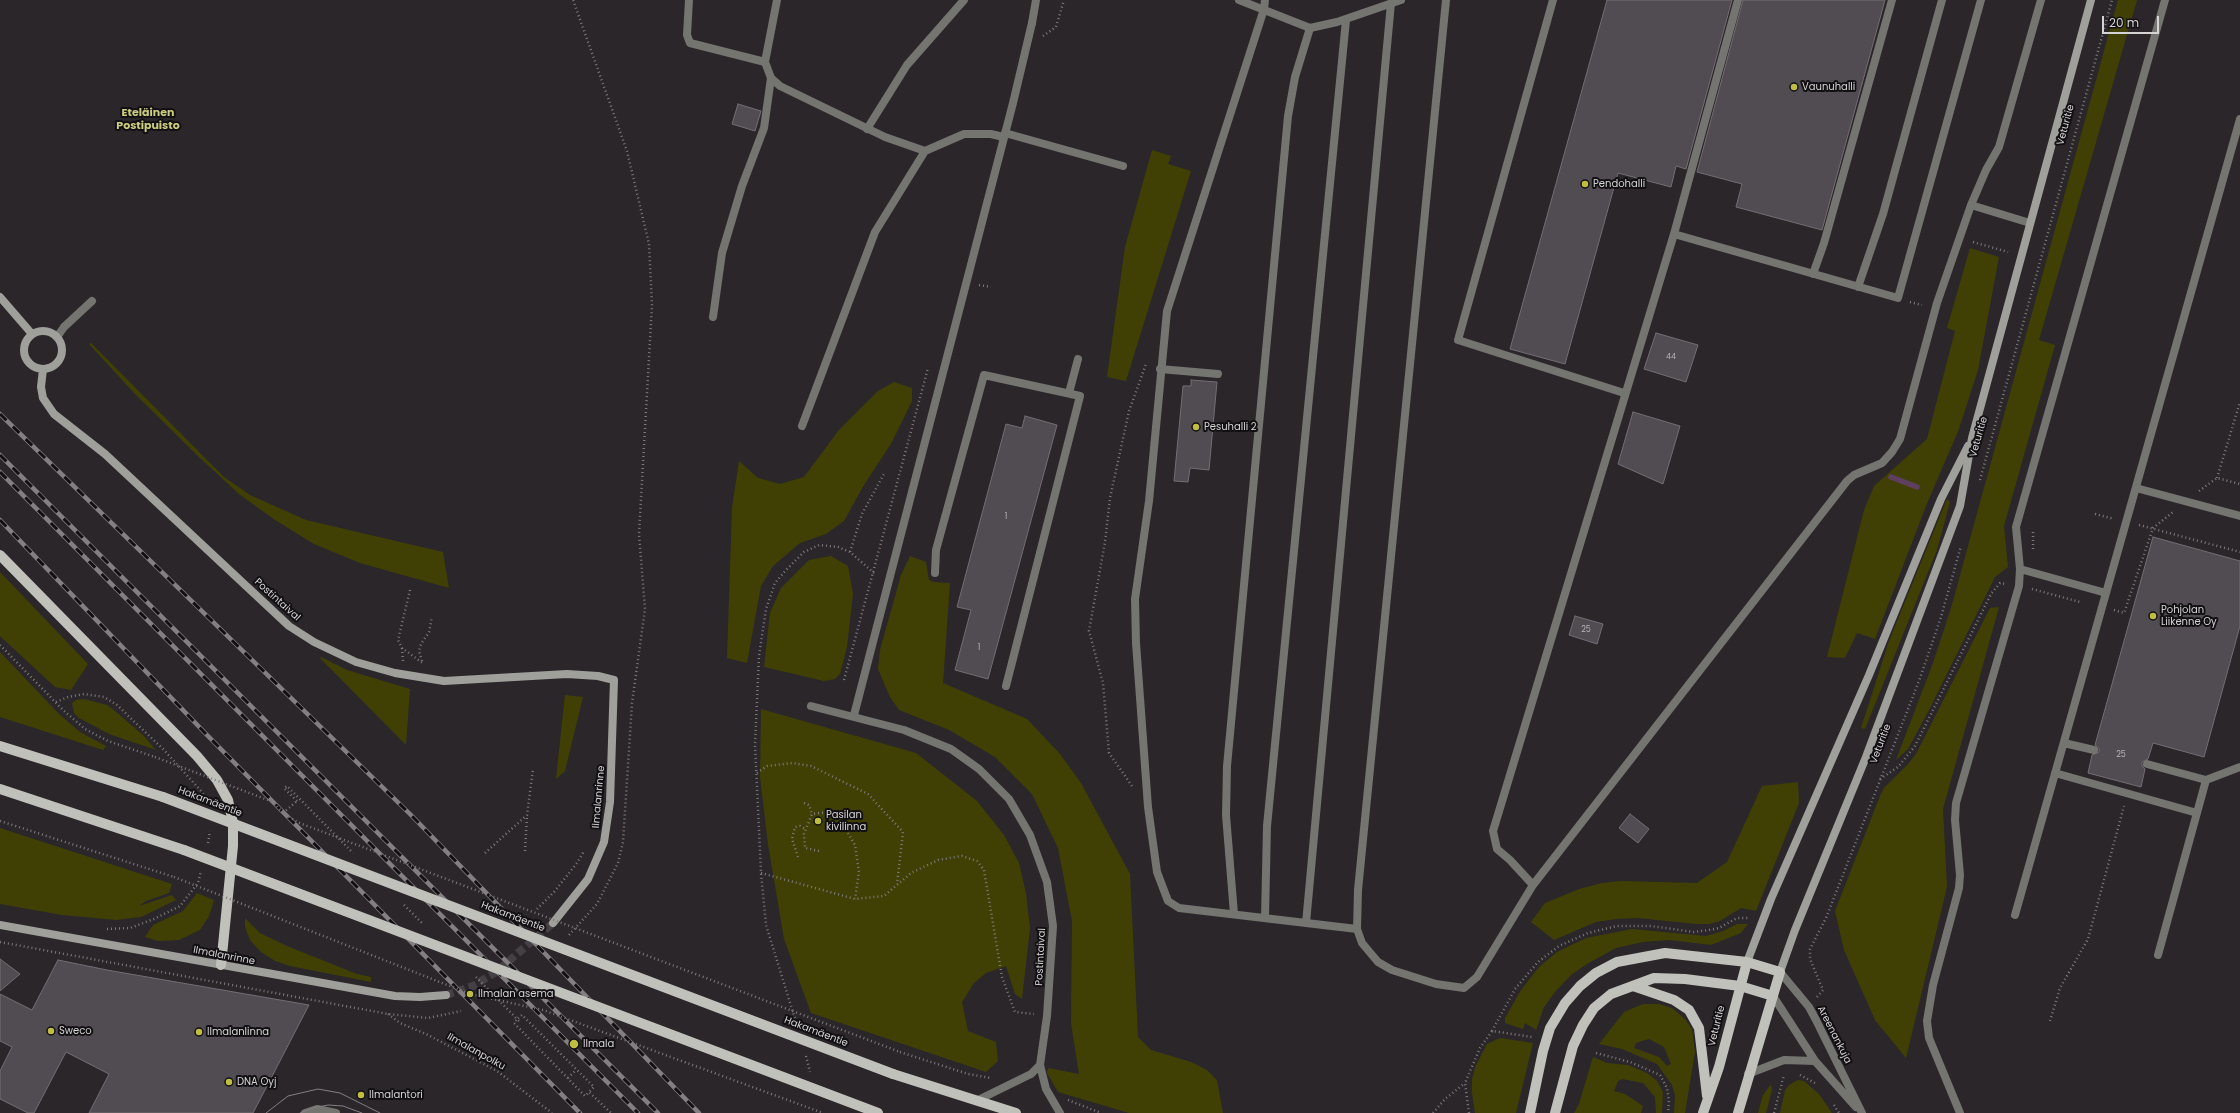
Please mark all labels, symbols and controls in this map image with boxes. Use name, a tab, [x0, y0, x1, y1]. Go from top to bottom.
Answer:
scale bar	[2104, 8, 2161, 34]
text: 20 m	[2109, 14, 2139, 31]
place label: Vaunuhalli	[1802, 81, 1855, 93]
marker: Vaunuhalli	[1789, 82, 1799, 92]
street label: Veturitie	[2055, 103, 2077, 147]
district label: Eteläinen Postipuisto	[116, 106, 180, 132]
place label: Pendohalli	[1593, 178, 1645, 190]
marker: Pendohalli	[1580, 179, 1590, 189]
house number: 44	[1666, 352, 1676, 362]
street label: Veturitie	[1968, 415, 1990, 459]
place label: Pesuhalli 2	[1204, 421, 1257, 433]
marker: Pesuhalli 2	[1191, 422, 1201, 432]
house number: 1	[1005, 512, 1007, 522]
street label: Postintaival	[252, 576, 302, 624]
place label: Pohjolan Liikenne Oy	[2161, 604, 2217, 628]
marker: Pohjolan Liikenne Oy	[2148, 611, 2158, 621]
house number: 25	[1581, 625, 1591, 635]
house number: 1	[978, 643, 980, 653]
street label: Veturitie	[1868, 722, 1894, 766]
house number: 25	[2116, 750, 2126, 760]
street label: Ilmalanrinne	[590, 765, 608, 829]
street label: Hakamäentie	[176, 784, 244, 820]
place label: Pasilan kivilinna	[826, 809, 866, 832]
marker: Pasilan kivilinna	[813, 816, 823, 826]
street label: Hakamäentie	[479, 899, 547, 935]
street label: Postintaival	[1034, 928, 1048, 986]
street label: Ilmalanrinne	[192, 944, 256, 968]
place label: Ilmalan asema	[478, 988, 554, 1000]
marker: Ilmalan asema	[465, 989, 475, 999]
street label: Veturitie	[1706, 1004, 1728, 1048]
street label: Areenankuja	[1814, 1004, 1854, 1066]
street label: Hakamäentie	[782, 1014, 850, 1050]
place label: Sweco	[59, 1025, 92, 1037]
marker: Sweco	[46, 1026, 56, 1036]
place label: Ilmalanlinna	[207, 1026, 269, 1038]
marker: Ilmalanlinna	[194, 1027, 204, 1037]
street label: Ilmalanpolku	[445, 1031, 507, 1073]
marker: Ilmala	[568, 1038, 580, 1050]
place label: Ilmala	[583, 1038, 614, 1050]
place label: DNA Oyj	[237, 1076, 276, 1088]
marker: DNA Oyj	[224, 1077, 234, 1087]
place label: Ilmalantori	[369, 1089, 423, 1101]
marker: Ilmalantori	[356, 1090, 366, 1100]

